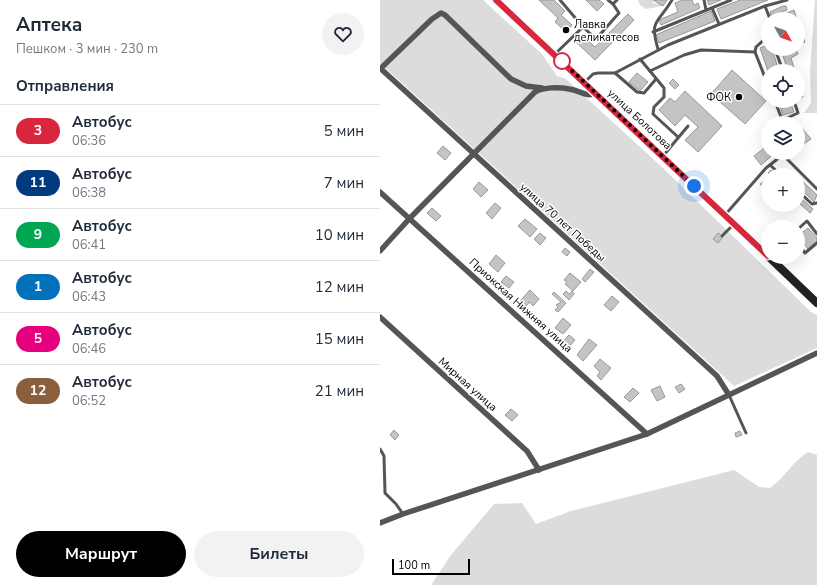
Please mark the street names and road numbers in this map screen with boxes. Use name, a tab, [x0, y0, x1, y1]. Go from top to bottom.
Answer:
street label: улица Болотова	[604, 86, 675, 153]
street label: улица 70 лет Победы	[516, 180, 609, 265]
street label: Приокская Нижняя улица	[466, 255, 576, 356]
street label: Мирная улица	[435, 354, 500, 415]

